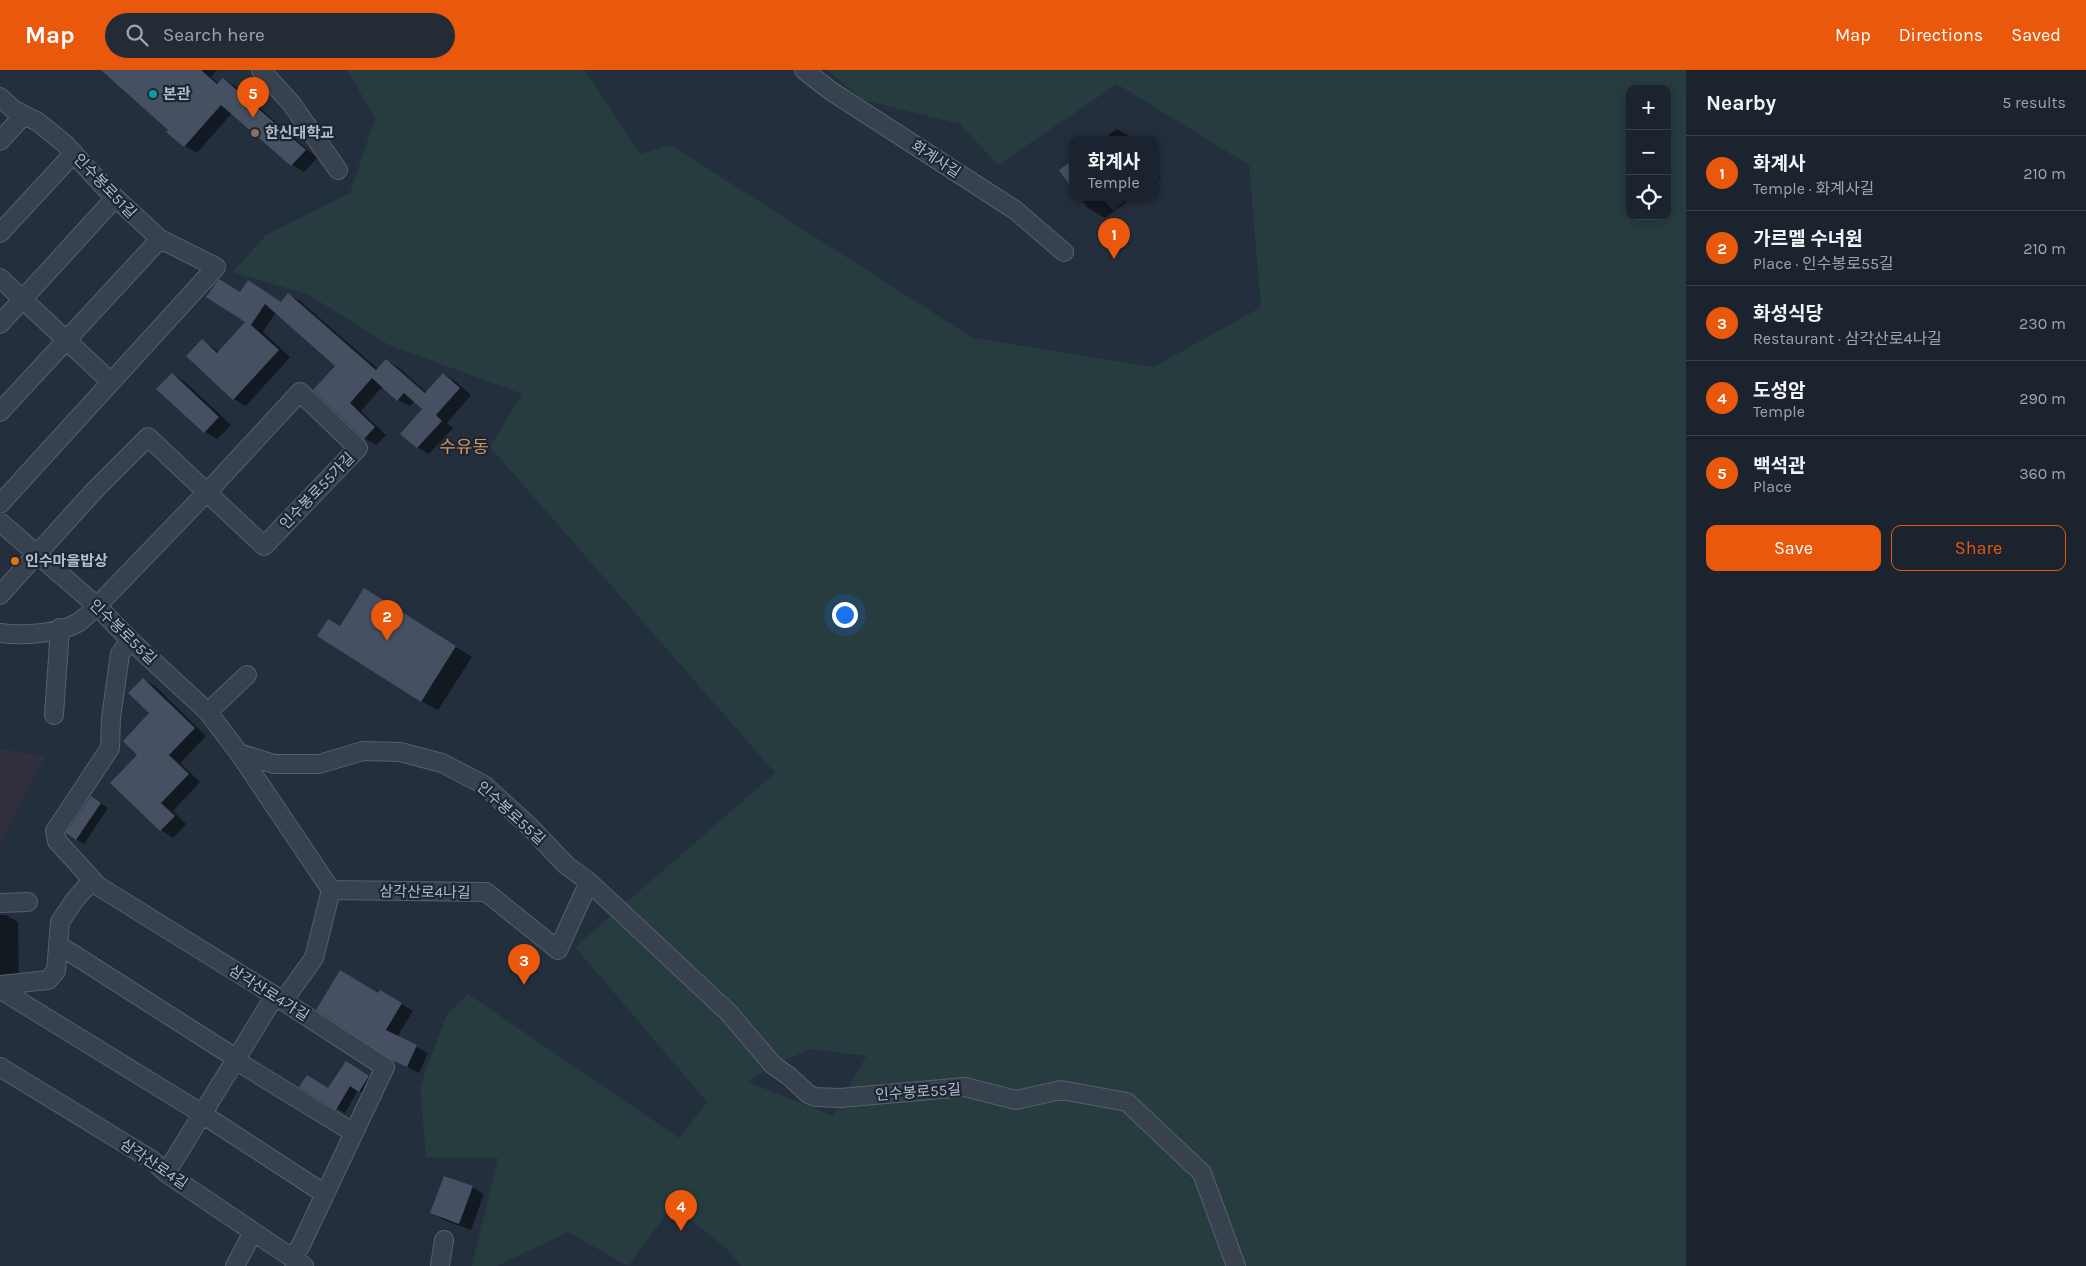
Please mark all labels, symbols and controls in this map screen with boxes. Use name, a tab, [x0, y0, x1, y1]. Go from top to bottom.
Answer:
search box	[105, 13, 455, 58]
text: Map	[25, 21, 75, 49]
icon: search	[123, 21, 151, 49]
text: Search here	[163, 24, 265, 46]
text: Map	[1835, 24, 1871, 46]
text: Directions	[1899, 24, 1983, 46]
text: Saved	[2011, 24, 2061, 46]
pin: 5	[237, 77, 269, 118]
place label: 본관	[163, 85, 191, 103]
map controls	[1626, 85, 1671, 220]
button: +	[1626, 85, 1671, 130]
marker: 본관	[147, 88, 159, 100]
text: Nearby	[1706, 91, 1776, 115]
text: 5 results	[2002, 93, 2066, 112]
place label: 한신대학교	[265, 124, 334, 142]
marker: 한신대학교	[249, 127, 261, 139]
button: −	[1626, 130, 1671, 175]
street label: 화계사길	[908, 136, 964, 182]
popup	[1069, 136, 1159, 201]
street label: 인수봉로51길	[70, 150, 140, 222]
text: 화계사	[1088, 151, 1140, 173]
text: 화계사	[1753, 153, 1805, 175]
text: 1	[1719, 164, 1725, 183]
text: 210 m	[2023, 164, 2066, 183]
text: Temple	[1088, 173, 1140, 192]
button: locate	[1626, 175, 1671, 220]
text: Temple · 화계사길	[1753, 179, 1874, 198]
pin: 1	[1098, 218, 1130, 259]
text: 가르멜 수녀원	[1753, 228, 1863, 250]
text: 2	[1717, 239, 1727, 258]
text: 210 m	[2023, 239, 2066, 258]
text: Place · 인수봉로55길	[1753, 254, 1894, 273]
text: 화성식당	[1753, 303, 1823, 325]
text: 3	[1717, 314, 1727, 333]
text: 230 m	[2019, 314, 2066, 333]
text: Restaurant · 삼각산로4나길	[1753, 329, 1942, 348]
text: 도성암	[1753, 380, 1805, 402]
text: 4	[1717, 389, 1727, 408]
text: 290 m	[2019, 389, 2066, 408]
text: Temple	[1753, 402, 1805, 421]
district label: 수유동	[439, 436, 489, 458]
street label: 인수봉로55가길	[276, 449, 358, 533]
text: 백석관	[1753, 455, 1805, 477]
text: 5	[1717, 464, 1727, 483]
text: 360 m	[2019, 464, 2066, 483]
text: Place	[1753, 477, 1792, 496]
button: Save	[1706, 525, 1881, 571]
button: Share	[1891, 525, 2066, 571]
place label: 인수마을밥상	[25, 552, 108, 570]
marker: 인수마을밥상	[9, 555, 21, 567]
street label: 인수봉로55길	[86, 596, 160, 668]
pin: 2	[371, 600, 403, 641]
your location	[832, 602, 858, 628]
street label: 인수봉로55길	[473, 778, 549, 848]
street label: 삼각산로4나길	[379, 882, 471, 902]
pin: 3	[508, 944, 540, 985]
street label: 삼각산로4가길	[226, 961, 312, 1025]
street label: 인수봉로55길	[875, 1080, 961, 1104]
street label: 삼각산로4길	[117, 1135, 191, 1193]
pin: 4	[665, 1190, 697, 1231]

